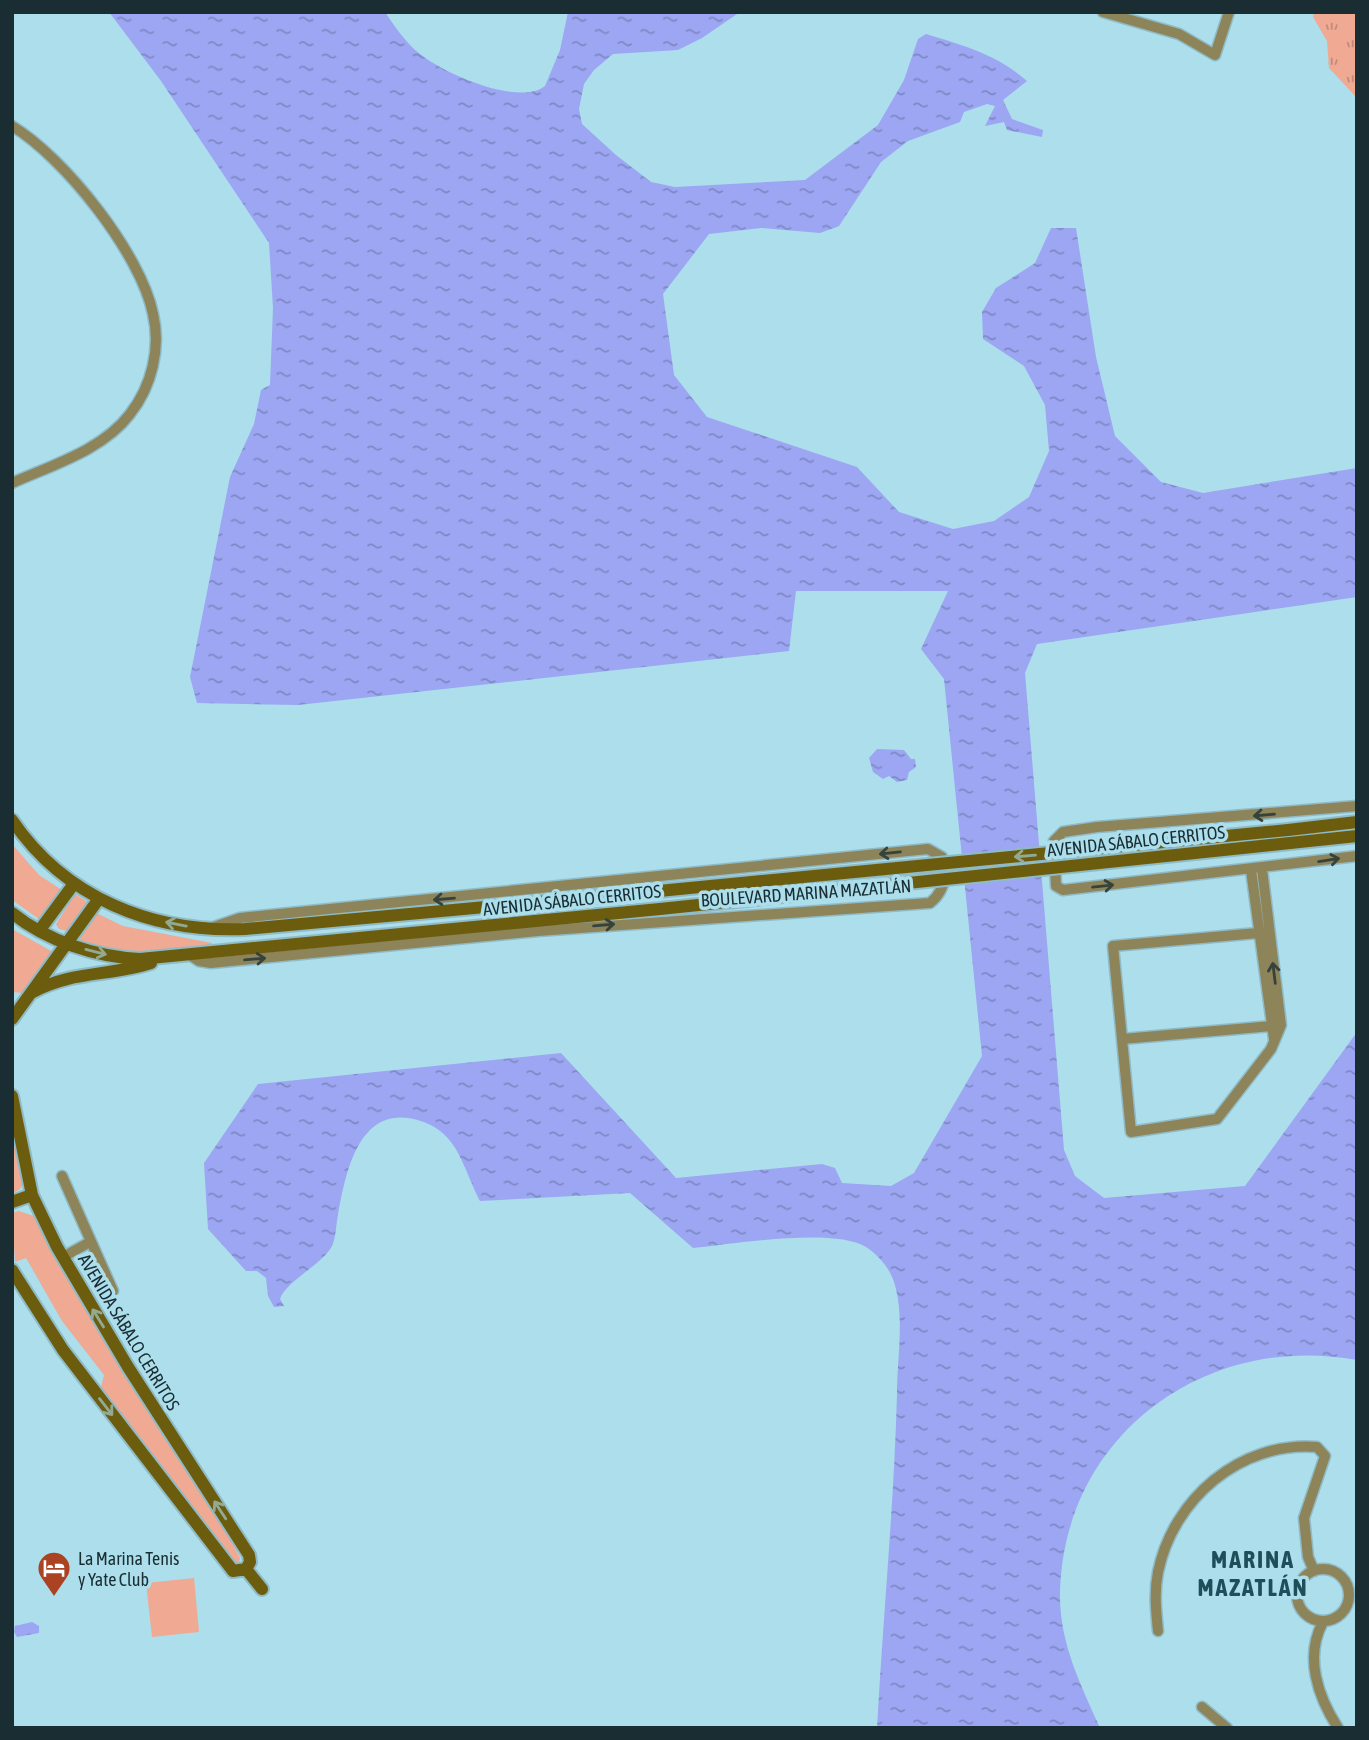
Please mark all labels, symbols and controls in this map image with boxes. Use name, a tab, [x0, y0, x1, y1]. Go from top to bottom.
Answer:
one-way arrow	[1254, 809, 1276, 822]
street label: AVENIDA SÁBALO CERRITOS	[1046, 821, 1226, 861]
one-way arrow	[879, 847, 902, 860]
one-way arrow	[1014, 850, 1037, 863]
one-way arrow	[1317, 854, 1340, 867]
street label: BOULEVARD MARINA MAZATLÁN	[700, 875, 912, 911]
one-way arrow	[1091, 879, 1114, 892]
street label: AVENIDA SÁBALO CERRITOS	[482, 880, 662, 920]
one-way arrow	[433, 893, 456, 906]
one-way arrow	[165, 917, 188, 931]
one-way arrow	[592, 918, 615, 931]
one-way arrow	[84, 946, 107, 959]
one-way arrow	[244, 952, 266, 965]
one-way arrow	[1268, 962, 1281, 985]
street label: AVENIDA SÁBALO CERRITOS	[74, 1250, 184, 1414]
one-way arrow	[91, 1309, 105, 1329]
one-way arrow	[98, 1397, 113, 1416]
one-way arrow	[212, 1501, 226, 1521]
district label: MARINA MAZATLÁN	[1197, 1546, 1309, 1601]
place label: La Marina Tenis y Yate Club	[78, 1548, 179, 1590]
hotel icon: La Marina Tenis y Yate Club	[35, 1549, 73, 1598]

